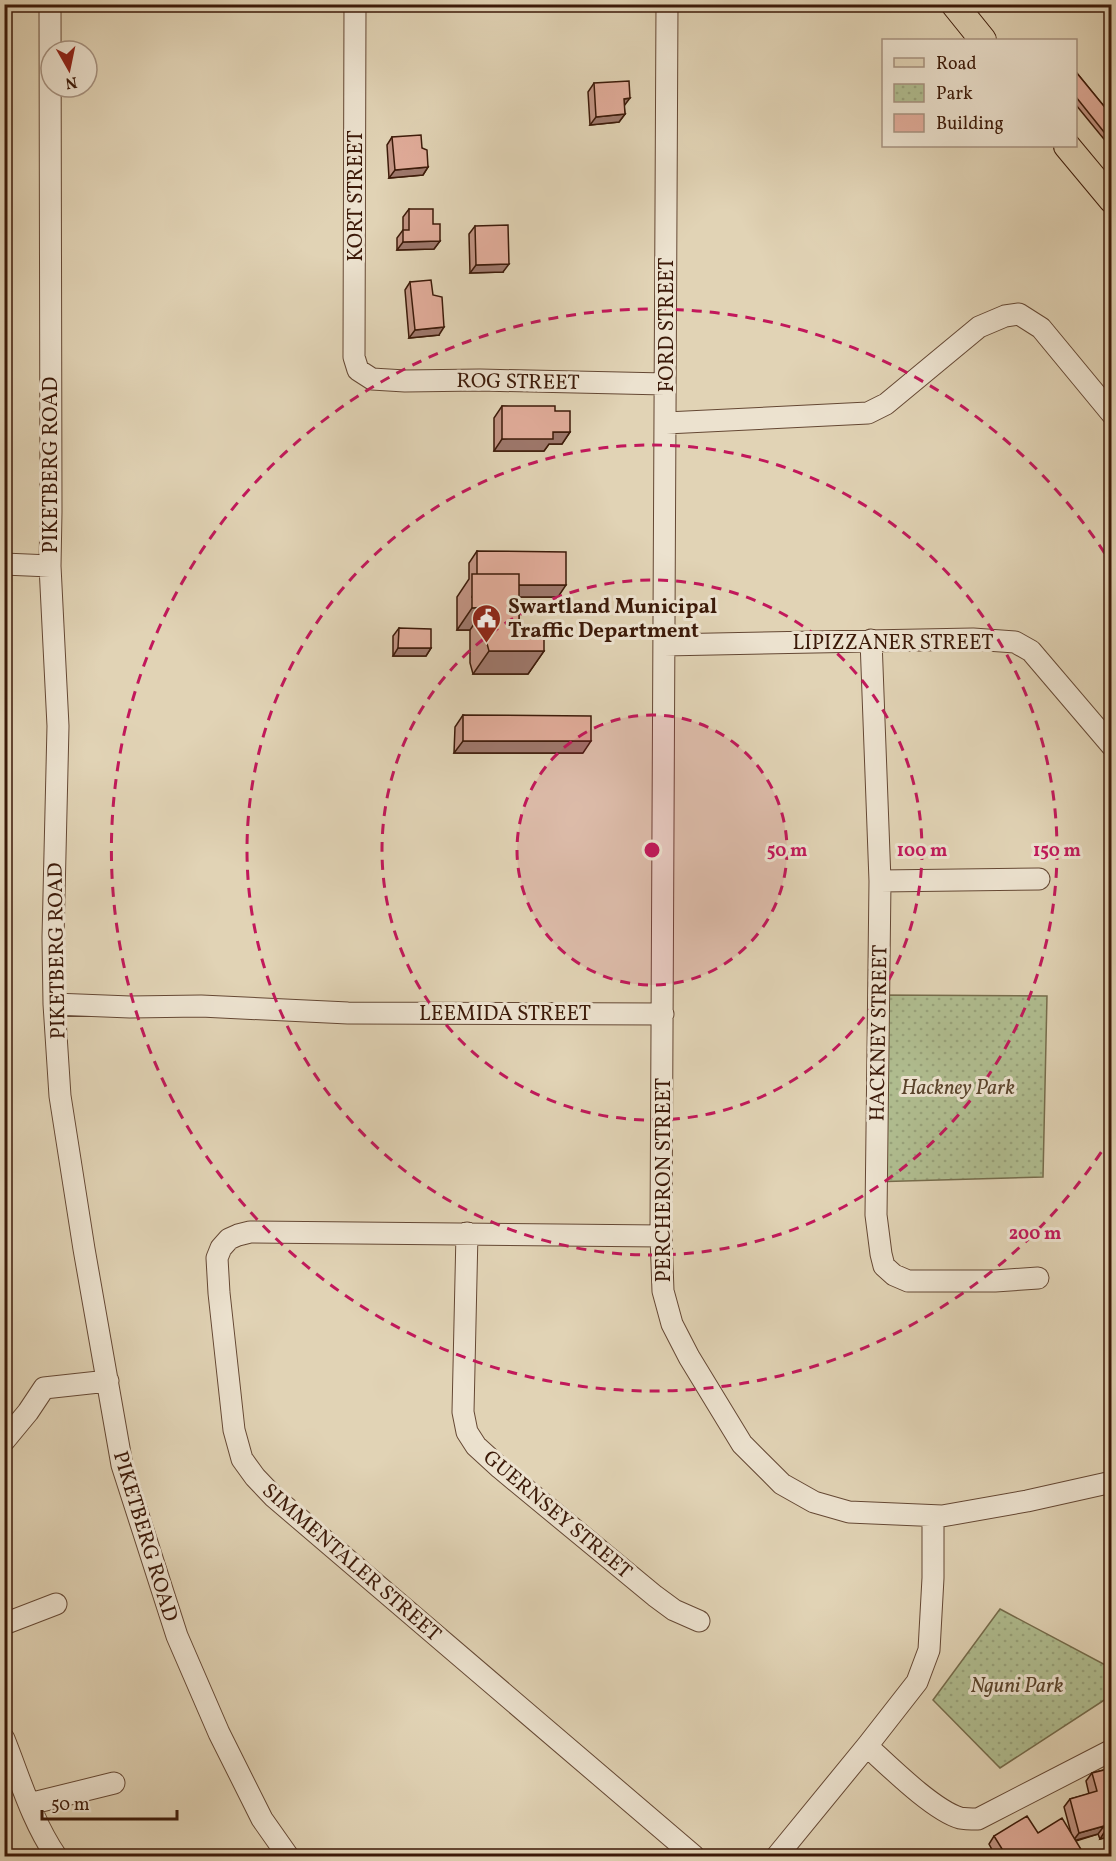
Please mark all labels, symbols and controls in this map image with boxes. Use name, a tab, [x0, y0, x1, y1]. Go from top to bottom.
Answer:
north arrow	[39, 39, 99, 99]
legend	[882, 39, 1077, 147]
text: Road	[936, 52, 977, 77]
text: N	[63, 70, 78, 94]
text: Park	[936, 82, 973, 107]
text: Building	[936, 112, 1004, 137]
street label: KORT STREET	[342, 130, 371, 262]
street label: FORD STREET	[653, 258, 682, 393]
street label: ROG STREET	[456, 367, 580, 398]
street label: PIKETBERG ROAD	[37, 377, 66, 553]
place label: Swartland Municipal Traffic Department	[508, 593, 717, 646]
public building icon: Swartland Municipal Traffic Department	[471, 602, 503, 644]
street label: LIPIZZANER STREET	[793, 629, 993, 658]
text: 50 m	[767, 839, 807, 864]
text: 100 m	[897, 839, 947, 864]
text: 150 m	[1033, 839, 1081, 864]
centre of rings	[642, 840, 662, 860]
street label: PIKETBERG ROAD	[41, 862, 74, 1040]
street label: HACKNEY STREET	[863, 944, 896, 1122]
street label: LEEMIDA STREET	[419, 1000, 591, 1029]
park label: Hackney Park	[901, 1074, 1015, 1103]
street label: PERCHERON STREET	[650, 1078, 679, 1282]
text: 200 m	[1009, 1222, 1061, 1247]
street label: GUERNSEY STREET	[476, 1444, 638, 1586]
street label: PIKETBERG ROAD	[105, 1448, 184, 1625]
street label: SIMMENTALER STREET	[255, 1477, 447, 1649]
park label: Nguni Park	[970, 1672, 1064, 1701]
scale bar	[42, 1783, 177, 1821]
text: 50 m	[51, 1793, 90, 1818]

